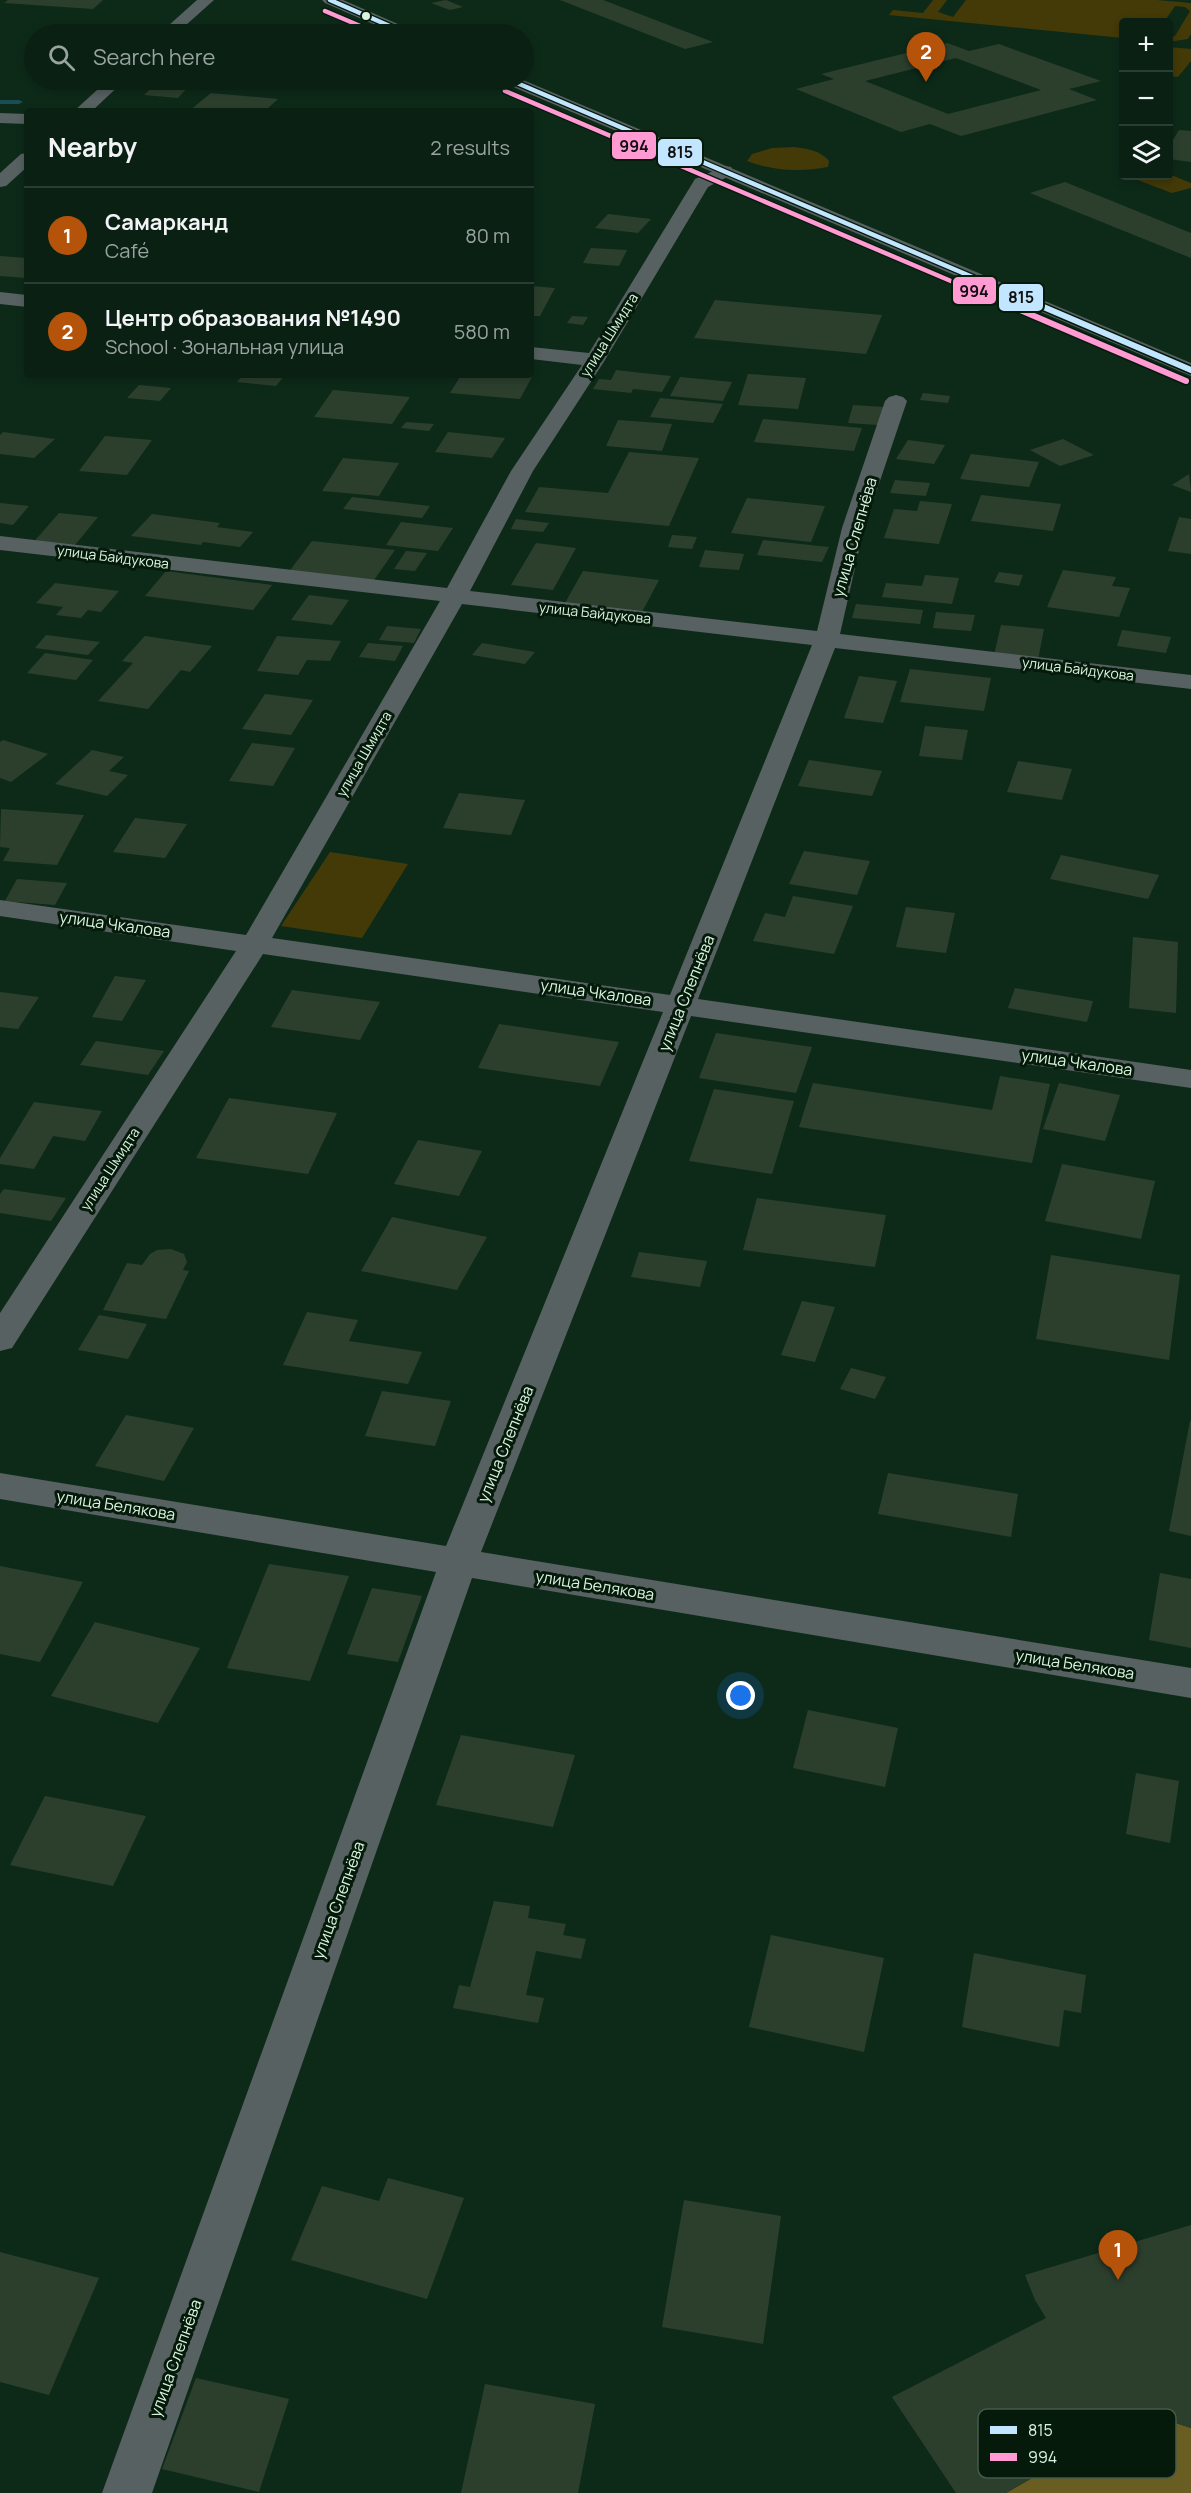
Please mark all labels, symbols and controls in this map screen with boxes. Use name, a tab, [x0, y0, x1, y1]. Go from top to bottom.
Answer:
unlabelled marker	[360, 10, 372, 22]
map controls	[1119, 18, 1173, 180]
button: +	[1119, 18, 1173, 72]
search box	[24, 24, 534, 90]
pin: 2	[906, 32, 946, 82]
icon: search	[45, 41, 78, 74]
text: Search here	[93, 42, 215, 72]
button: −	[1119, 72, 1173, 126]
button: layers	[1119, 126, 1173, 180]
text: Nearby	[48, 129, 137, 165]
line badge: 994	[611, 131, 657, 160]
text: 2 results	[430, 134, 510, 161]
text: 994	[619, 135, 649, 157]
line badge: 815	[657, 138, 703, 167]
text: 815	[667, 141, 693, 163]
text: Самарканд	[105, 207, 228, 237]
text: 1	[63, 222, 72, 249]
text: 80 m	[465, 222, 510, 249]
text: Café	[105, 237, 149, 264]
line badge: 994	[952, 276, 997, 305]
text: 994	[959, 280, 989, 302]
line badge: 815	[998, 283, 1044, 312]
text: 815	[1008, 286, 1034, 308]
street label: улица Шмидта	[575, 289, 642, 380]
text: Центр образования №1490	[105, 303, 401, 333]
text: 2	[62, 318, 73, 345]
text: 580 m	[454, 318, 510, 345]
text: School · Зональная улица	[105, 333, 344, 360]
street label: улица Слепнёва	[826, 474, 882, 600]
street label: улица Байдукова	[56, 540, 170, 573]
street label: улица Байдукова	[538, 597, 652, 628]
street label: улица Байдукова	[1021, 652, 1135, 685]
street label: улица Шмидта	[331, 708, 396, 800]
street label: улица Чкалова	[58, 905, 172, 943]
street label: улица Слепнёва	[653, 931, 719, 1055]
street label: улица Чкалова	[539, 973, 653, 1011]
street label: улица Чкалова	[1020, 1043, 1134, 1081]
street label: улица Шмидта	[76, 1123, 144, 1214]
street label: улица Слепнёва	[472, 1382, 538, 1506]
street label: улица Белякова	[55, 1485, 177, 1525]
street label: улица Белякова	[534, 1565, 656, 1605]
street label: улица Белякова	[1014, 1644, 1136, 1684]
your location	[726, 1681, 755, 1710]
street label: улица Слепнёва	[306, 1838, 370, 1962]
pin: 1	[1098, 2230, 1138, 2280]
street label: улица Слепнёва	[143, 2296, 207, 2420]
legend	[978, 2409, 1176, 2478]
text: 815	[1028, 2419, 1053, 2441]
text: 994	[1028, 2446, 1057, 2468]

